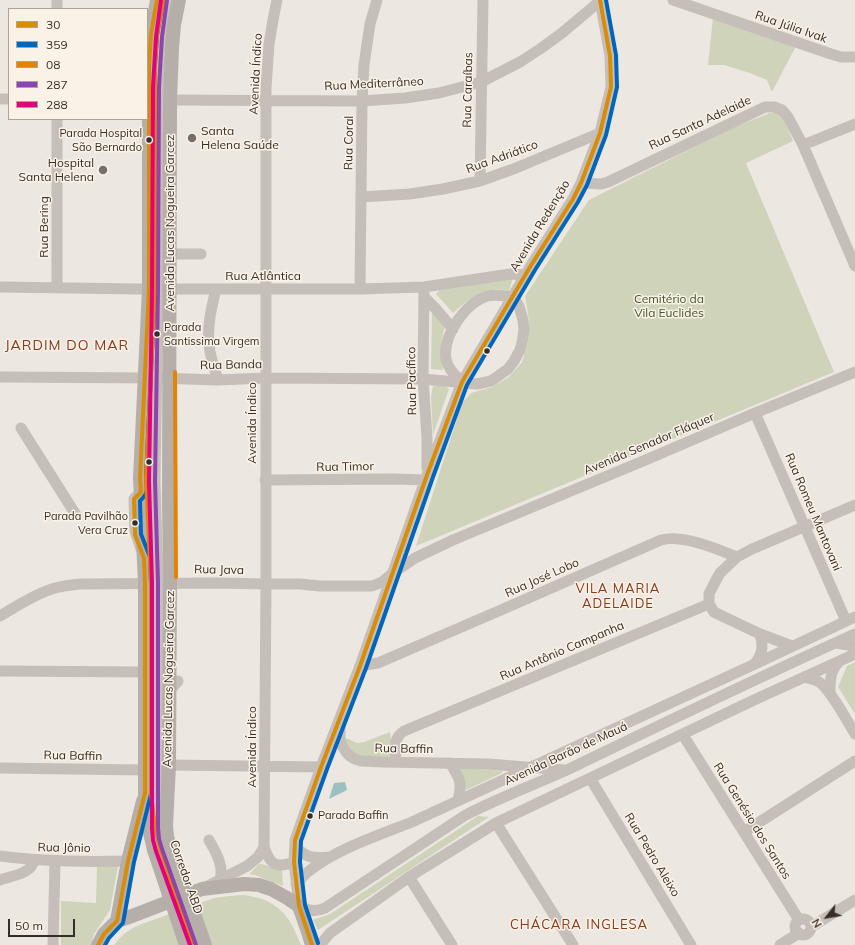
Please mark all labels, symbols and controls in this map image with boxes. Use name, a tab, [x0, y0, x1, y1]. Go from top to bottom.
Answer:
legend	[8, 8, 148, 120]
street label: Rua Júlia Ivak	[753, 8, 829, 46]
text: 30	[46, 17, 60, 32]
street label: Avenida Índico	[247, 33, 265, 115]
text: 359	[46, 37, 68, 52]
street label: Rua Caraíbas	[460, 52, 476, 128]
text: 08	[46, 57, 60, 72]
street label: Rua Mediterrâneo	[324, 74, 424, 94]
text: 287	[46, 77, 68, 92]
street label: Rua Santa Adelaide	[647, 93, 753, 153]
text: 288	[46, 97, 68, 112]
street label: Rua Coral	[341, 116, 357, 170]
place label: Santa Helena Saúde	[201, 124, 279, 152]
place label: Parada Hospital São Bernardo	[59, 127, 142, 153]
marker: Santa Helena Saúde	[186, 132, 198, 144]
street label: Avenida Lucas Nogueira Garcez	[163, 134, 177, 312]
marker: Parada Hospital São Bernardo	[144, 135, 154, 145]
street label: Rua Adriático	[464, 137, 540, 177]
place label: Hospital Santa Helena	[18, 156, 94, 184]
marker: Hospital Santa Helena	[97, 164, 109, 176]
street label: Avenida Redenção	[507, 178, 573, 274]
street label: Rua Bering	[37, 196, 51, 258]
street label: Rua Atlântica	[225, 269, 301, 283]
park label: Cemitério da Vila Euclides	[634, 292, 704, 320]
place label: Parada Santissima Virgem	[164, 321, 260, 347]
marker: Parada Santissima Virgem	[152, 329, 162, 339]
district label: JARDIM DO MAR	[5, 338, 129, 354]
unlabelled marker	[482, 346, 492, 356]
street label: Rua Pacífico	[404, 347, 420, 415]
street label: Rua Banda	[200, 357, 262, 373]
street label: Avenida Índico	[245, 382, 259, 464]
street label: Avenida Senador Fláquer	[582, 410, 716, 478]
street label: Rua Romeu Mantovani	[782, 451, 844, 573]
unlabelled marker	[144, 457, 154, 467]
street label: Rua Timor	[316, 459, 374, 475]
place label: Parada Pavilhão Vera Cruz	[44, 510, 128, 536]
marker: Parada Pavilhão Vera Cruz	[130, 518, 140, 528]
street label: Rua José Lobo	[503, 555, 581, 601]
street label: Rua Java	[194, 562, 244, 578]
district label: VILA MARIA ADELAIDE	[576, 581, 660, 612]
street label: Avenida Lucas Nogueira Garcez	[160, 590, 178, 768]
street label: Rua Antônio Campanha	[498, 618, 626, 684]
street label: Avenida Índico	[245, 706, 259, 788]
street label: Avenida Barão de Mauá	[502, 719, 630, 789]
street label: Rua Baffin	[375, 741, 433, 757]
street label: Rua Baffin	[44, 748, 102, 764]
street label: Rua Genésio dos Santos	[710, 760, 794, 882]
place label: Parada Baffin	[318, 809, 388, 823]
street label: Rua Pedro Aleixo	[621, 810, 683, 900]
marker: Parada Baffin	[305, 811, 315, 821]
street label: Corredor ABD	[167, 838, 205, 916]
street label: Rua Jônio	[37, 840, 91, 856]
north arrow	[807, 897, 847, 937]
scale bar	[10, 911, 77, 937]
text: N	[809, 916, 825, 930]
district label: CHÁCARA INGLESA	[510, 917, 648, 933]
text: 50 m	[15, 918, 43, 933]

